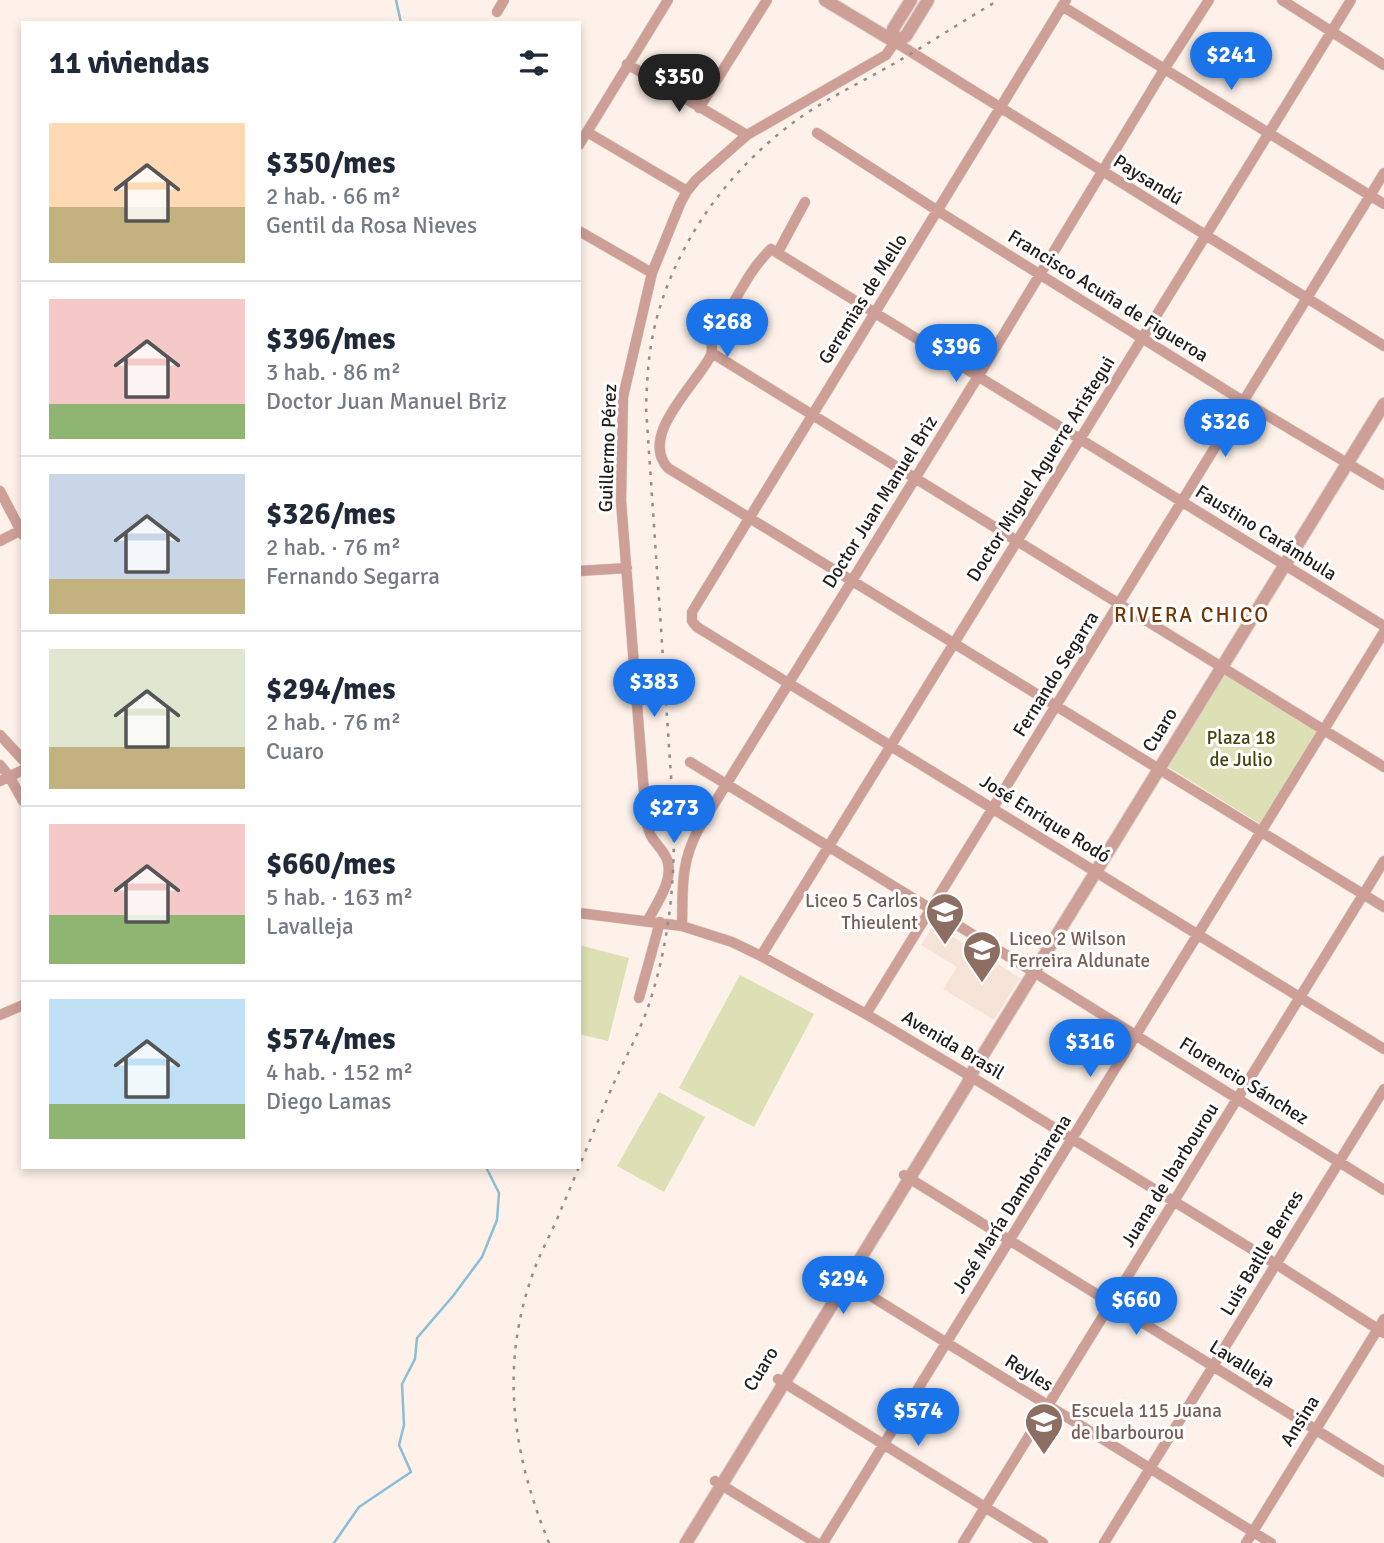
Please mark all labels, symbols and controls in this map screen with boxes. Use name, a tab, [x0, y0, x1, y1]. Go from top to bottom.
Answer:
pin: $241	[1190, 32, 1272, 92]
text: $241	[1206, 40, 1256, 69]
icon: filters	[515, 44, 553, 82]
text: 11 viviendas	[49, 45, 209, 82]
pin: $350	[638, 54, 720, 114]
text: $350	[654, 62, 704, 91]
text: $350/mes	[266, 145, 395, 182]
street label: Paysandú	[1109, 149, 1187, 211]
icon: home	[105, 151, 189, 235]
text: 2 hab. · 66 m²	[266, 182, 401, 211]
text: Gentil da Rosa Nieves	[266, 211, 477, 240]
street label: Francisco Acuña de Figueroa	[1003, 224, 1213, 368]
street label: Geremias de Mello	[813, 229, 913, 369]
pin: $268	[686, 300, 768, 359]
text: $268	[702, 307, 752, 336]
text: $396/mes	[266, 321, 395, 358]
pin: $396	[915, 324, 997, 384]
icon: home	[105, 327, 189, 411]
text: $396	[931, 332, 981, 361]
street label: Doctor Miguel Aguerre Aristegui	[962, 352, 1120, 586]
text: 3 hab. · 86 m²	[266, 358, 401, 387]
street label: Guillermo Pérez	[594, 383, 622, 513]
text: Doctor Juan Manuel Briz	[266, 387, 507, 416]
pin: $326	[1184, 400, 1266, 459]
text: $326	[1200, 407, 1250, 436]
street label: Doctor Juan Manuel Briz	[817, 411, 943, 593]
street label: Faustino Carámbula	[1191, 480, 1341, 586]
text: $326/mes	[266, 496, 395, 533]
icon: home	[105, 502, 189, 586]
text: 2 hab. · 76 m²	[266, 533, 401, 562]
text: Fernando Segarra	[266, 562, 440, 591]
district label: RIVERA CHICO	[1114, 602, 1270, 628]
street label: Fernando Segarra	[1008, 607, 1104, 741]
pin: $383	[613, 660, 695, 719]
text: $383	[629, 667, 679, 696]
text: $294/mes	[266, 671, 395, 708]
icon: home	[105, 677, 189, 761]
street label: Cuaro	[1137, 703, 1183, 757]
text: 2 hab. · 76 m²	[266, 708, 401, 737]
park label: Plaza 18 de Julio	[1207, 726, 1275, 772]
text: Cuaro	[266, 737, 324, 766]
street label: José Enrique Rodó	[975, 769, 1115, 869]
pin: $273	[633, 786, 715, 845]
text: $273	[649, 793, 699, 822]
text: $660/mes	[266, 846, 395, 883]
icon: home	[105, 852, 189, 936]
text: 5 hab. · 163 m²	[266, 883, 413, 912]
place label: Liceo 5 Carlos Thieulent	[805, 889, 918, 935]
school or university icon: Liceo 5 Carlos Thieulent	[924, 891, 966, 946]
text: Lavalleja	[266, 912, 354, 941]
place label: Liceo 2 Wilson Ferreira Aldunate	[1009, 927, 1150, 973]
school or university icon: Liceo 2 Wilson Ferreira Aldunate	[961, 929, 1003, 984]
street label: Avenida Brasil	[897, 1005, 1009, 1085]
pin: $316	[1049, 1020, 1131, 1079]
text: $574/mes	[266, 1021, 395, 1058]
icon: home	[105, 1027, 189, 1111]
text: $316	[1065, 1027, 1115, 1056]
street label: Florencio Sánchez	[1175, 1032, 1313, 1130]
text: 4 hab. · 152 m²	[266, 1058, 413, 1087]
text: Diego Lamas	[266, 1087, 391, 1116]
street label: Juana de Ibarbourou	[1116, 1098, 1224, 1252]
street label: José María Damboriarena	[947, 1110, 1077, 1298]
street label: Luis Batlle Berres	[1215, 1186, 1309, 1320]
pin: $294	[802, 1256, 884, 1316]
text: $294	[818, 1264, 868, 1293]
pin: $660	[1095, 1278, 1177, 1337]
text: $660	[1111, 1285, 1161, 1314]
street label: Lavalleja	[1205, 1335, 1279, 1393]
street label: Cuaro	[738, 1342, 784, 1396]
street label: Reyles	[1000, 1349, 1058, 1397]
pin: $574	[877, 1388, 959, 1448]
street label: Ansina	[1275, 1391, 1325, 1451]
text: $574	[893, 1396, 943, 1425]
place label: Escuela 115 Juana de Ibarbourou	[1071, 1399, 1222, 1445]
school or university icon: Escuela 115 Juana de Ibarbourou	[1023, 1401, 1065, 1456]

